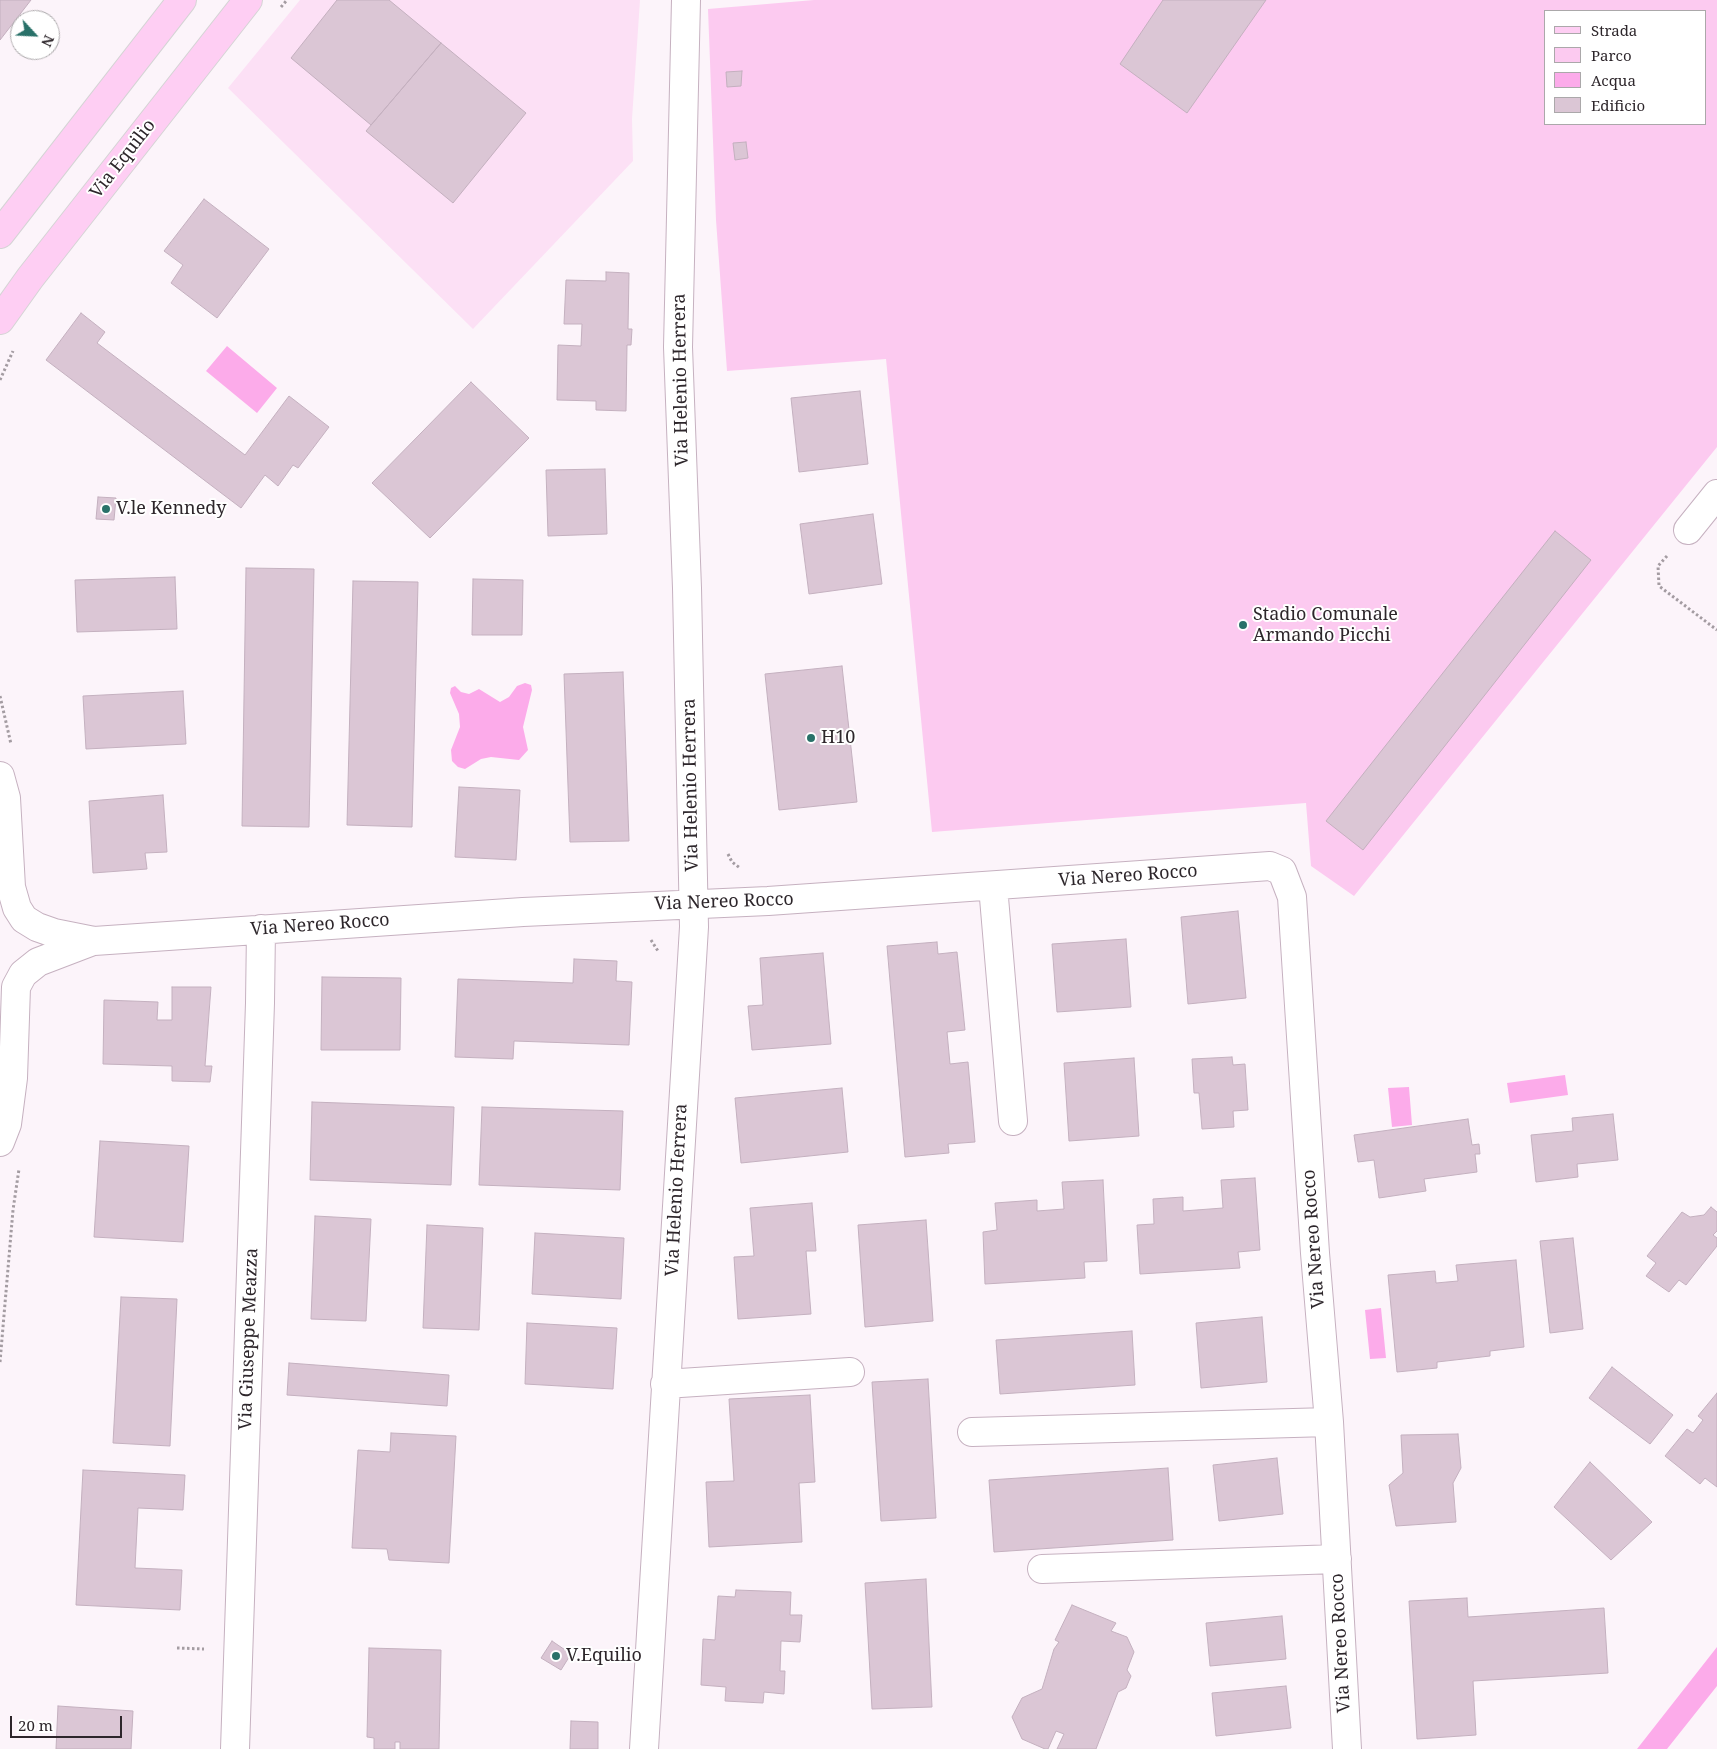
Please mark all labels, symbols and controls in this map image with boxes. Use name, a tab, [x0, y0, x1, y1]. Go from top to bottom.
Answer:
north arrow	[10, 10, 60, 60]
legend	[1544, 10, 1707, 125]
text: Strada	[1591, 20, 1637, 40]
text: N	[37, 32, 59, 50]
text: Parco	[1591, 45, 1632, 65]
text: Acqua	[1591, 70, 1636, 90]
text: Edificio	[1591, 95, 1645, 115]
street label: Via Equilio	[86, 115, 160, 203]
street label: Via Helenio Herrera	[669, 293, 693, 467]
place label: V.le Kennedy	[116, 498, 227, 520]
marker: V.le Kennedy	[100, 503, 112, 515]
place label: Stadio Comunale Armando Picchi	[1253, 604, 1398, 646]
marker: Stadio Comunale Armando Picchi	[1237, 619, 1249, 631]
street label: Via Helenio Herrera	[679, 698, 703, 872]
place label: H10	[821, 727, 855, 749]
marker: H10	[805, 732, 817, 744]
street label: Via Nereo Rocco	[1058, 860, 1198, 892]
street label: Via Nereo Rocco	[654, 889, 794, 915]
street label: Via Nereo Rocco	[250, 909, 390, 941]
street label: Via Helenio Herrera	[662, 1103, 692, 1277]
street label: Via Nereo Rocco	[1298, 1169, 1330, 1309]
street label: Via Giuseppe Meazza	[235, 1248, 263, 1430]
street label: Via Nereo Rocco	[1327, 1573, 1355, 1713]
place label: V.Equilio	[566, 1645, 642, 1667]
marker: V.Equilio	[550, 1650, 562, 1662]
scale bar	[12, 1706, 125, 1738]
text: 20 m	[18, 1715, 53, 1735]

